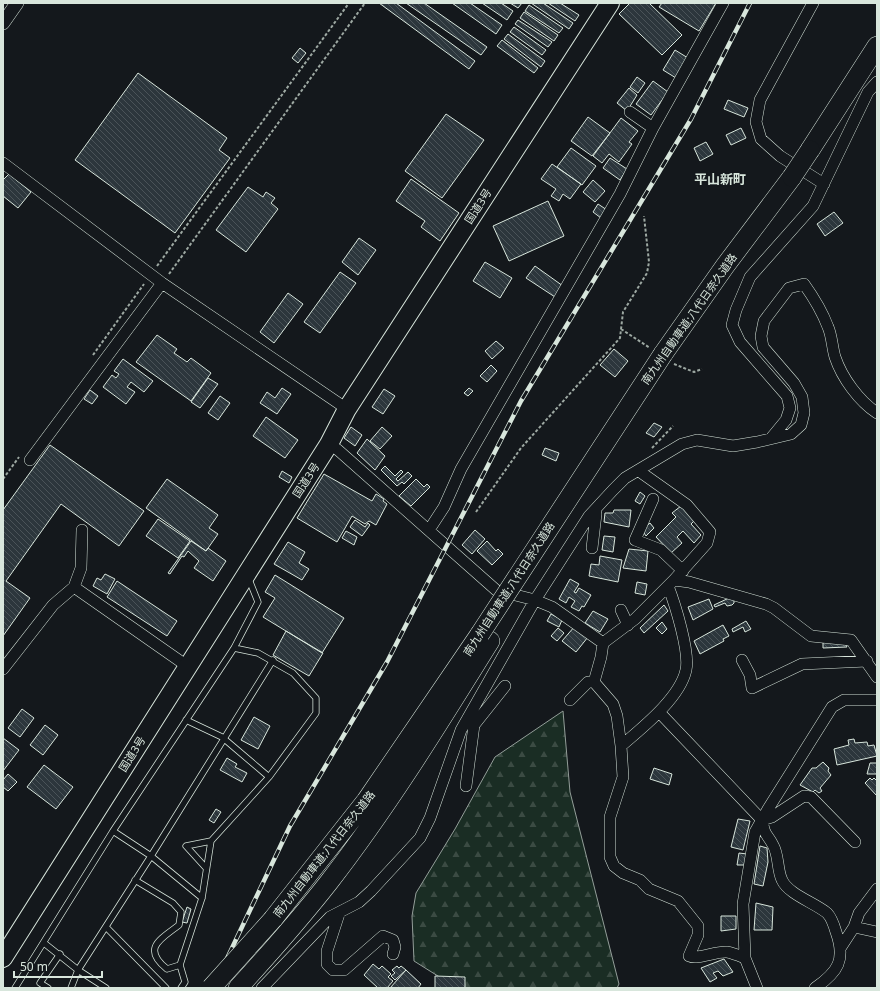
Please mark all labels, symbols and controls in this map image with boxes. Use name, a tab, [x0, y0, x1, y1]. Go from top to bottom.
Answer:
district label: 平山新町	[694, 170, 746, 188]
street label: 国道3号	[461, 185, 495, 226]
street label: 南九州自動車道;八代日奈久道路	[637, 250, 740, 387]
street label: 国道3号	[289, 459, 323, 500]
street label: 南九州自動車道;八代日奈久道路	[460, 519, 558, 659]
street label: 国道3号	[115, 733, 148, 774]
street label: 南九州自動車道;八代日奈久道路	[269, 787, 378, 920]
scale bar	[14, 953, 102, 979]
text: 50 m	[20, 958, 48, 975]

